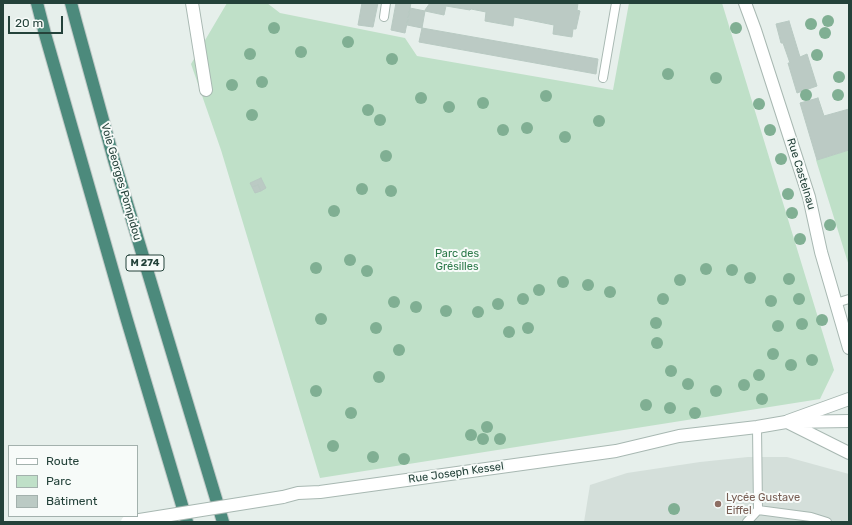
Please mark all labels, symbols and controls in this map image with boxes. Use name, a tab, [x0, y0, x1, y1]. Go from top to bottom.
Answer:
scale bar	[10, 8, 65, 34]
text: 20 m	[15, 16, 43, 30]
street label: Voie Georges Pompidou	[98, 122, 144, 242]
street label: Rue Castelnau	[784, 137, 818, 211]
park label: Parc des Grésilles	[435, 247, 479, 273]
road number: M 274	[126, 255, 164, 271]
legend	[8, 445, 138, 517]
text: Route	[46, 454, 79, 468]
street label: Rue Joseph Kessel	[407, 460, 505, 486]
text: Parc	[46, 474, 71, 488]
place label: Lycée Gustave Eiffel	[726, 491, 800, 517]
text: Bâtiment	[46, 494, 97, 508]
marker: Lycée Gustave Eiffel	[713, 499, 723, 509]

